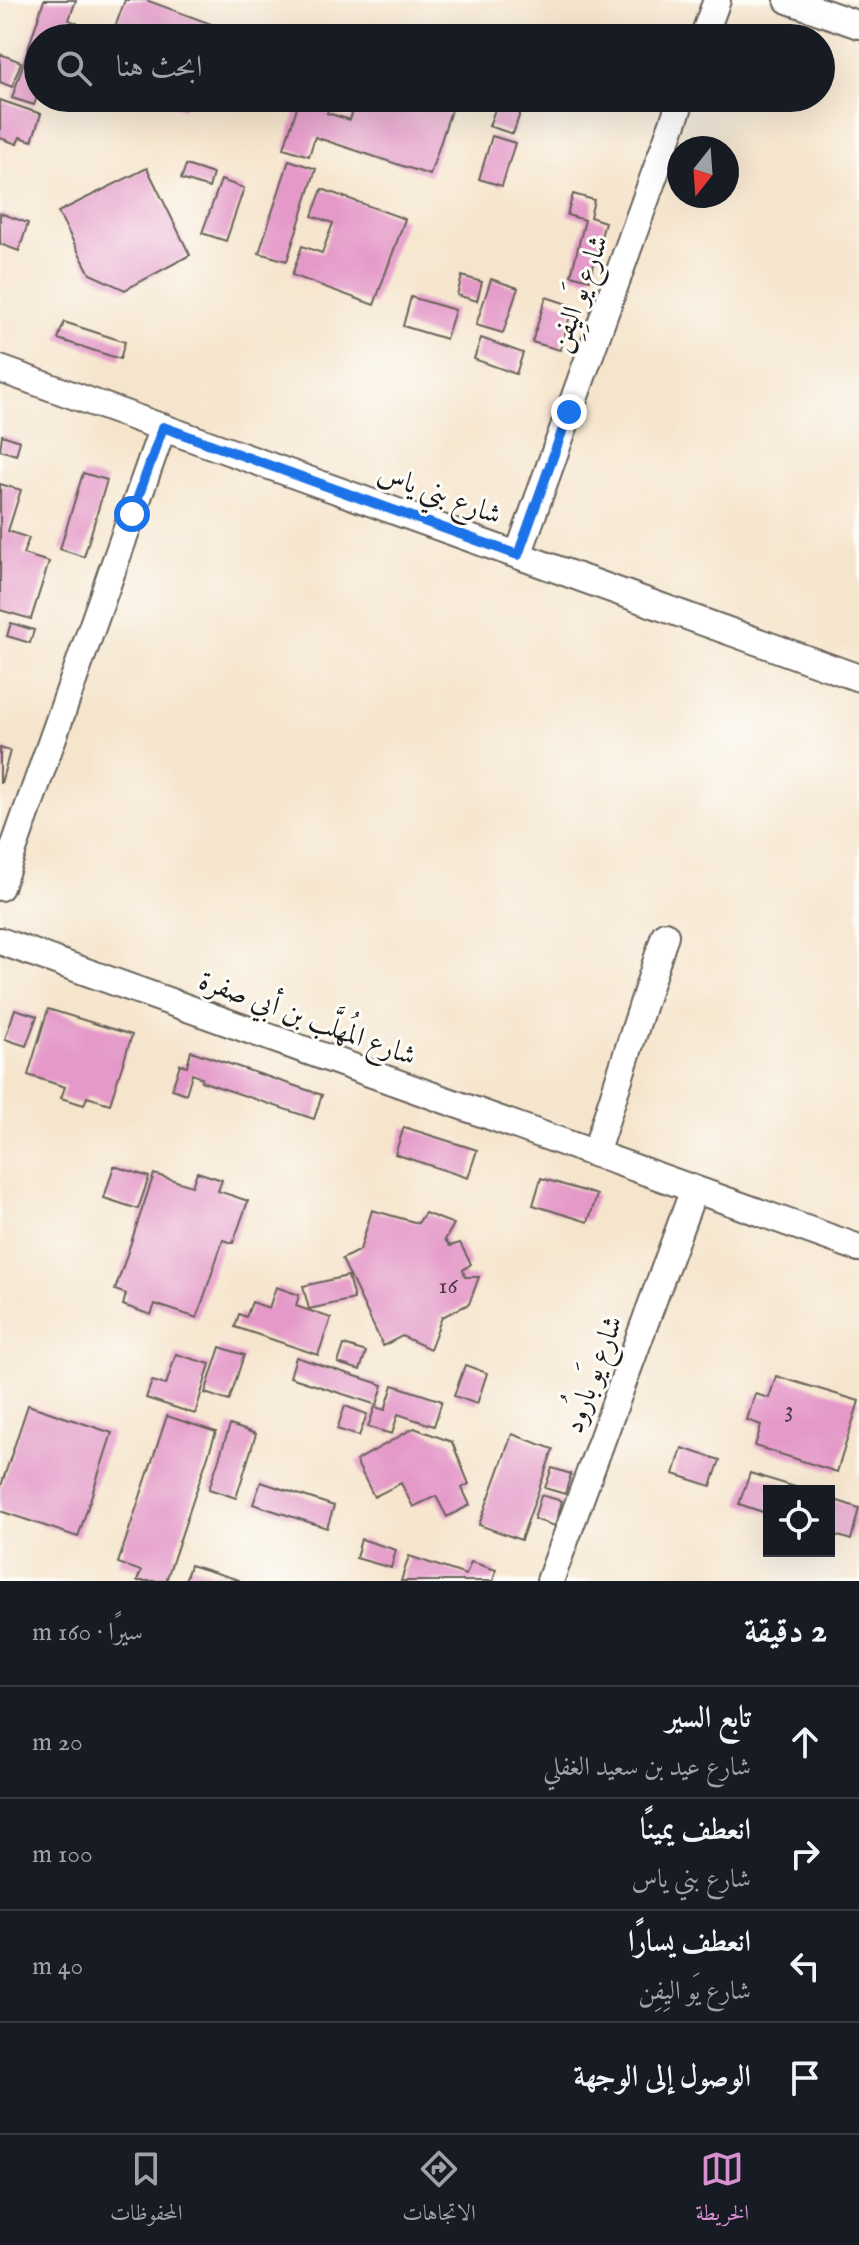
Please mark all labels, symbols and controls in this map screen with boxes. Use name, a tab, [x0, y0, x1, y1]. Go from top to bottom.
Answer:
search box	[24, 24, 835, 112]
icon: search	[52, 46, 96, 90]
text: ابحث هنا	[116, 49, 203, 87]
north arrow	[667, 136, 739, 208]
street label: شارع يَو اليِفِن	[538, 229, 621, 358]
route end	[551, 394, 587, 430]
street label: شارع بني ياس	[371, 457, 506, 539]
route start	[114, 496, 150, 532]
street label: شارع المُهلَّب بن أبي صفرة	[193, 956, 423, 1079]
house number: 16	[438, 1271, 458, 1302]
street label: شارع يَو بارُود	[549, 1309, 636, 1440]
house number: 3	[785, 1395, 793, 1426]
map controls	[763, 1485, 835, 1557]
button: locate	[763, 1485, 835, 1557]
text: 2 دقيقة	[744, 1610, 827, 1653]
text: سيرًا · 160 m	[32, 1616, 143, 1649]
text: تابع السير	[666, 1700, 751, 1738]
icon: ahead	[783, 1720, 827, 1764]
text: 20 m	[32, 1726, 83, 1759]
text: شارع عيد بن سعيد الغفلي	[543, 1751, 751, 1784]
text: انعطف يمينًا	[640, 1812, 751, 1850]
icon: right	[783, 1832, 827, 1876]
text: 100 m	[32, 1838, 93, 1871]
text: شارع بني ياس	[631, 1863, 751, 1896]
text: انعطف يسارًا	[628, 1924, 751, 1962]
icon: left	[783, 1944, 827, 1988]
text: 40 m	[32, 1950, 83, 1983]
text: شارع يَو اليِفِن	[638, 1975, 751, 2008]
icon: arrive	[783, 2056, 827, 2100]
text: الوصول إلى الوجهة	[574, 2059, 751, 2097]
tab: المحفوظات	[110, 2147, 182, 2234]
tab: الاتجاهات	[402, 2147, 476, 2234]
tab: الخريطة	[696, 2147, 749, 2234]

